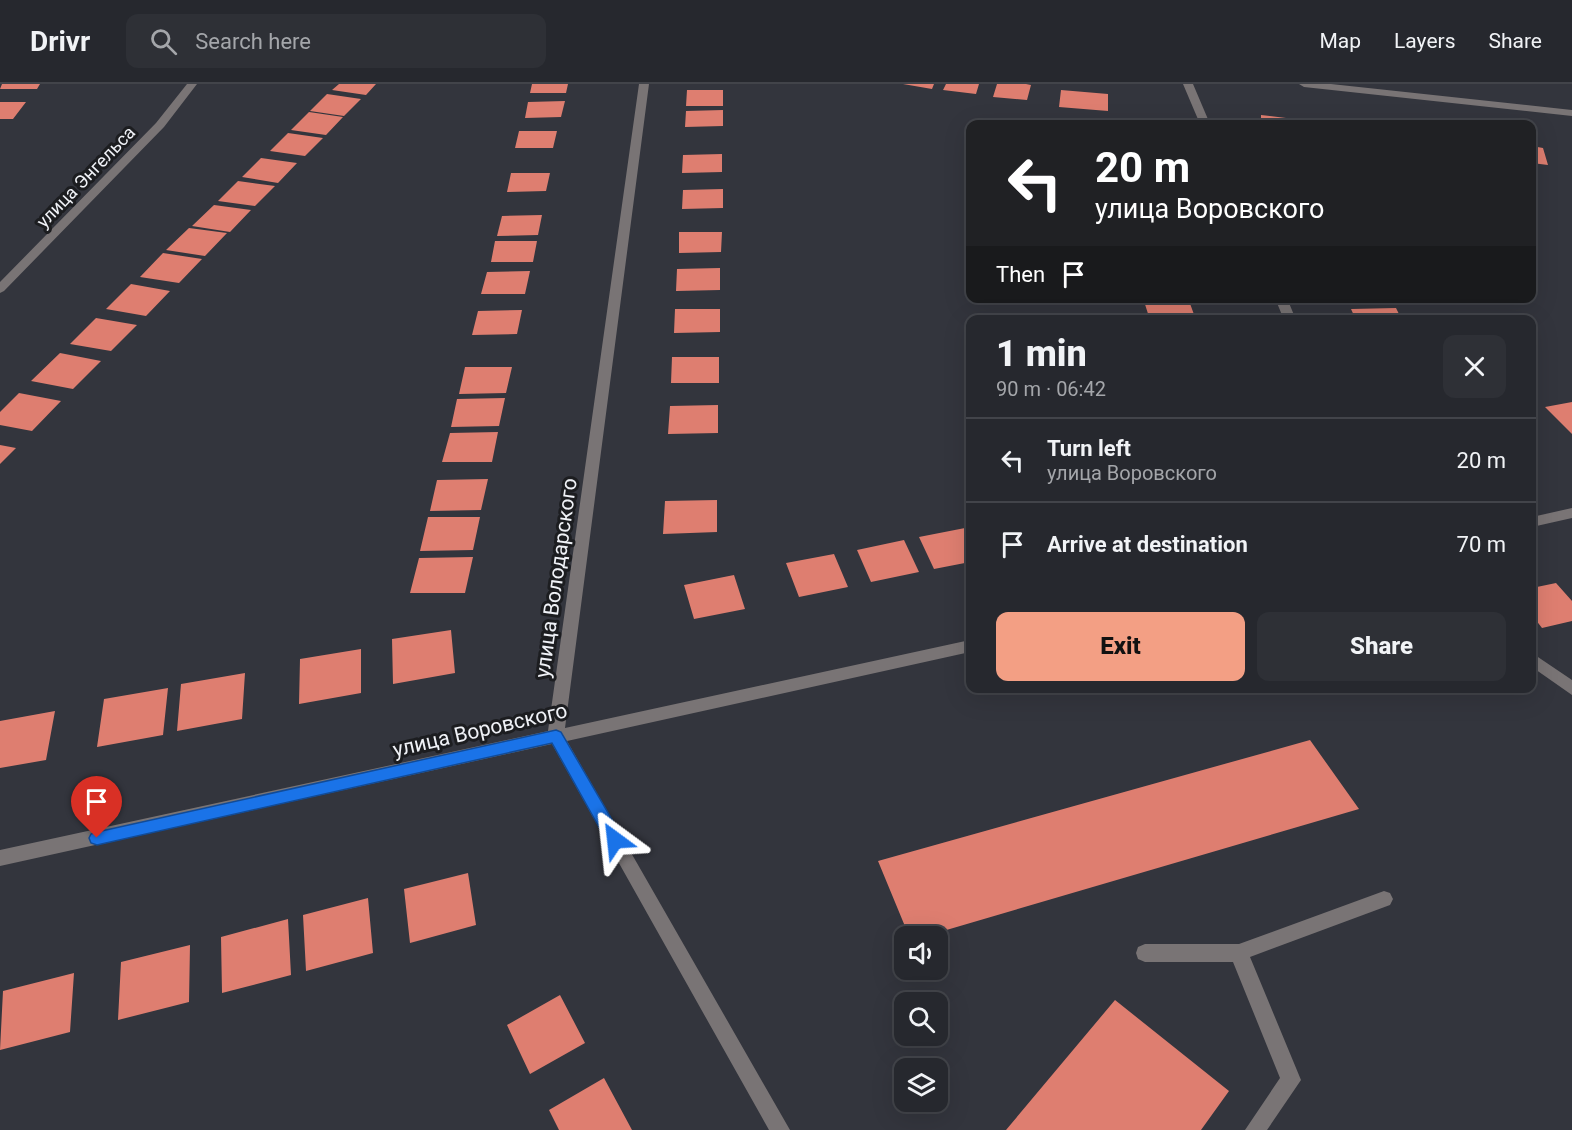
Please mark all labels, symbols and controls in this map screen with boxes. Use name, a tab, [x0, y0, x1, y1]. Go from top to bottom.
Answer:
search box	[126, 14, 546, 68]
text: Drivr	[30, 25, 90, 58]
icon: search	[147, 25, 180, 58]
text: Search here	[195, 29, 311, 54]
text: Map	[1319, 29, 1361, 53]
text: Layers	[1394, 29, 1455, 53]
text: Share	[1488, 29, 1542, 53]
street label: улица Энгельса	[32, 122, 139, 232]
text: 20 m	[1095, 143, 1190, 192]
icon: left	[996, 144, 1074, 222]
text: улица Воровского	[1095, 193, 1324, 225]
icon: arrive	[1057, 258, 1090, 291]
text: Then	[996, 262, 1045, 287]
text: 1 min	[996, 333, 1087, 375]
button: close	[1443, 335, 1506, 398]
text: 90 m · 06:42	[996, 377, 1106, 401]
text: Turn left	[1047, 436, 1131, 461]
icon: left	[996, 444, 1029, 477]
text: 20 m	[1457, 448, 1506, 473]
text: улица Воровского	[1047, 461, 1217, 485]
street label: улица Володарского	[530, 476, 582, 680]
icon: arrive	[996, 528, 1029, 561]
text: Arrive at destination	[1047, 532, 1248, 557]
text: 70 m	[1457, 532, 1506, 557]
button: Exit	[996, 612, 1245, 681]
button: Share	[1257, 612, 1506, 681]
street label: улица Воровского	[390, 698, 570, 762]
pin	[71, 776, 122, 838]
icon: arrive	[80, 785, 113, 818]
position arrow	[583, 808, 647, 872]
map controls	[894, 926, 948, 1112]
button: sound	[894, 926, 948, 980]
button: search	[894, 992, 948, 1046]
button: layers	[894, 1058, 948, 1112]

